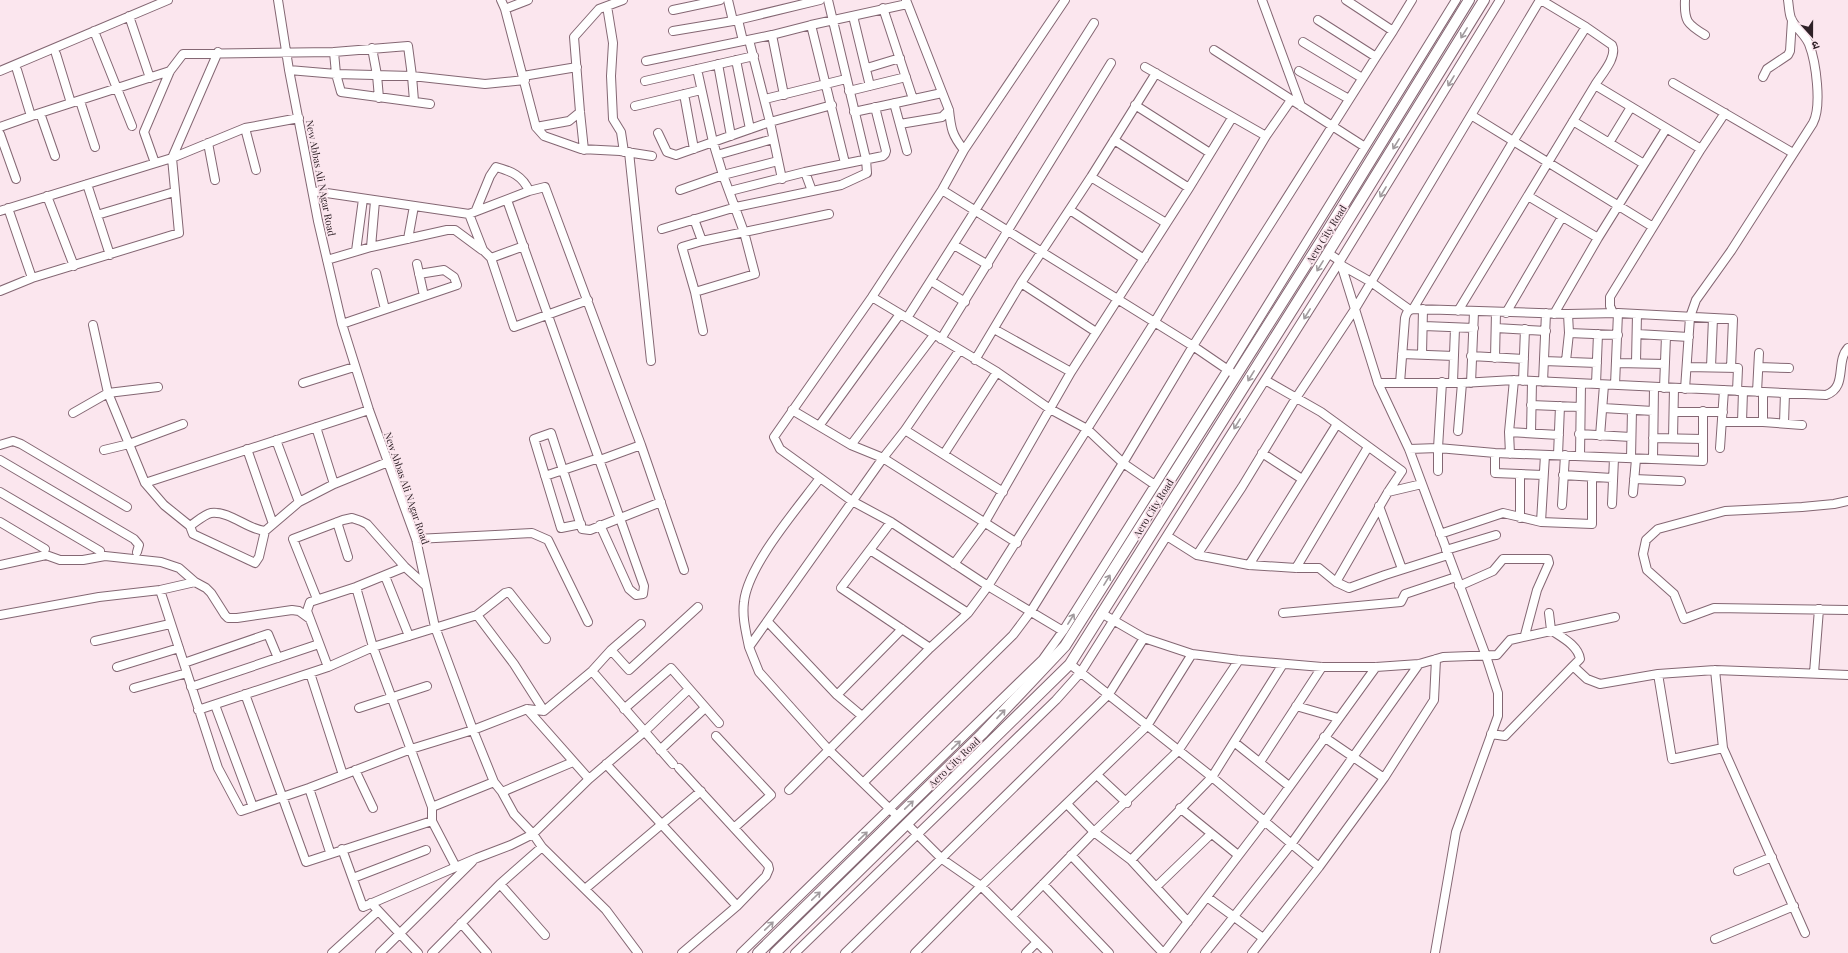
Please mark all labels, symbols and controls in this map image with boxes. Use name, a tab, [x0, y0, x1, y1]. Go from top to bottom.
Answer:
north arrow	[1792, 16, 1832, 56]
one-way arrow	[1460, 27, 1468, 38]
text: उ	[1810, 38, 1821, 54]
one-way arrow	[1446, 75, 1454, 87]
street label: New Abbas Ali NAgar Road	[303, 119, 339, 238]
one-way arrow	[1391, 138, 1399, 150]
one-way arrow	[1378, 186, 1386, 198]
street label: Aero City Road	[1302, 202, 1350, 267]
one-way arrow	[1316, 260, 1324, 271]
one-way arrow	[1302, 308, 1310, 320]
one-way arrow	[1247, 371, 1255, 382]
one-way arrow	[1233, 418, 1241, 430]
street label: New Abbas Ali NAgar Road	[381, 430, 433, 546]
street label: Aero City Road	[1129, 476, 1177, 541]
one-way arrow	[1103, 575, 1111, 586]
one-way arrow	[1067, 614, 1075, 625]
one-way arrow	[996, 709, 1006, 719]
street label: Aero City Road	[924, 734, 983, 791]
one-way arrow	[951, 740, 961, 750]
one-way arrow	[904, 801, 914, 810]
one-way arrow	[857, 832, 867, 841]
one-way arrow	[811, 891, 821, 901]
one-way arrow	[764, 921, 774, 931]

